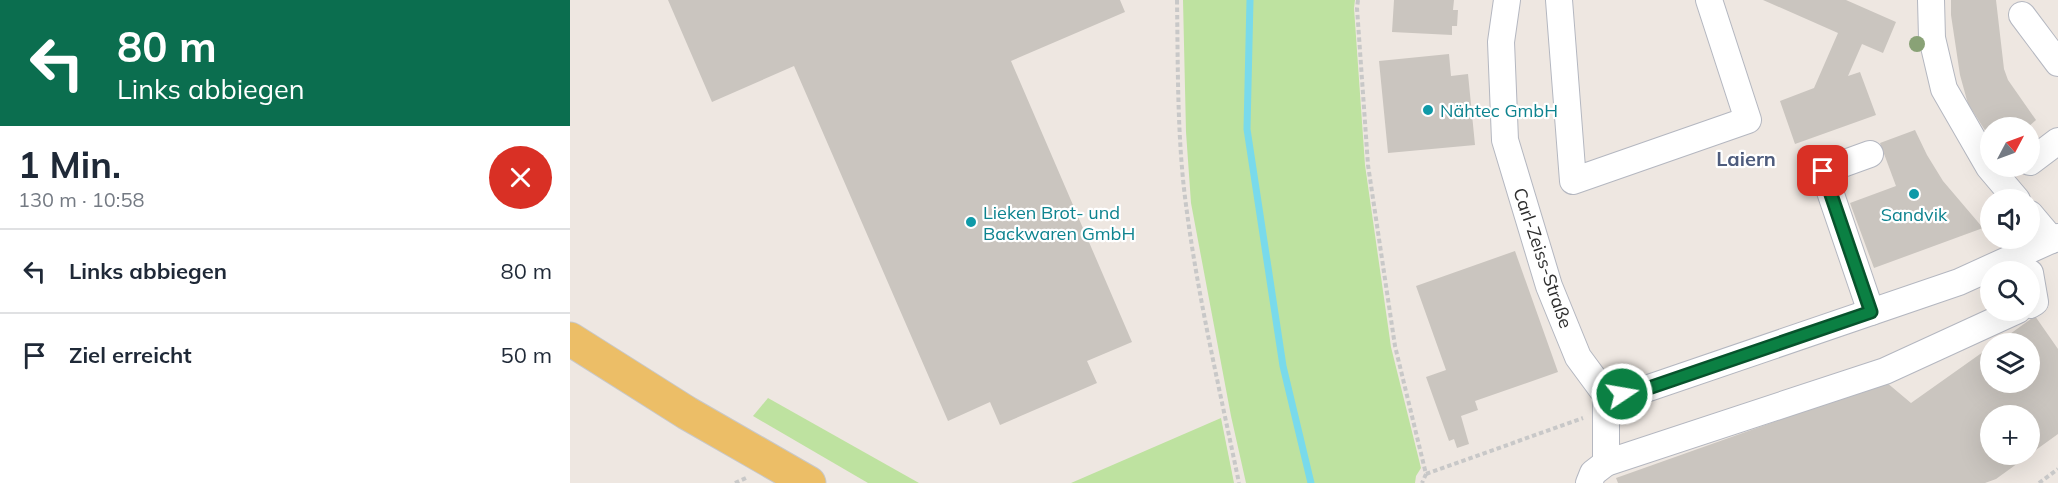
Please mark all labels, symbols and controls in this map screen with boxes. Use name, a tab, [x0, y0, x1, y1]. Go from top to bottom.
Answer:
text: 80 m	[117, 20, 217, 73]
icon: left	[18, 24, 96, 102]
text: Links abbiegen	[117, 72, 305, 106]
place label: Nähtec GmbH	[1440, 99, 1558, 122]
marker: Nähtec GmbH	[1421, 103, 1435, 117]
north arrow	[1980, 117, 2040, 177]
map controls	[1980, 117, 2040, 465]
text: 1 Min.	[18, 142, 121, 187]
pin	[1797, 145, 1848, 196]
button: close	[489, 146, 552, 209]
district label: Laiern	[1716, 146, 1776, 171]
icon: arrive	[1806, 154, 1839, 187]
street label: Carl-Zeiss-Straße	[1508, 185, 1578, 331]
text: 130 m · 10:58	[18, 187, 144, 212]
marker: Sandvik	[1907, 187, 1921, 201]
button: sound	[1980, 189, 2040, 249]
place label: Lieken Brot- und Backwaren GmbH	[983, 201, 1135, 245]
place label: Sandvik	[1881, 203, 1948, 226]
marker: Lieken Brot- und Backwaren GmbH	[964, 215, 978, 229]
icon: left	[18, 255, 51, 288]
text: Links abbiegen	[69, 257, 227, 285]
text: 80 m	[501, 257, 552, 285]
button: search	[1980, 261, 2040, 321]
button: layers	[1980, 333, 2040, 393]
icon: arrive	[18, 339, 51, 372]
text: Ziel erreicht	[69, 341, 192, 369]
text: 50 m	[501, 341, 552, 369]
position arrow	[1590, 362, 1654, 426]
button: +	[1980, 405, 2040, 465]

